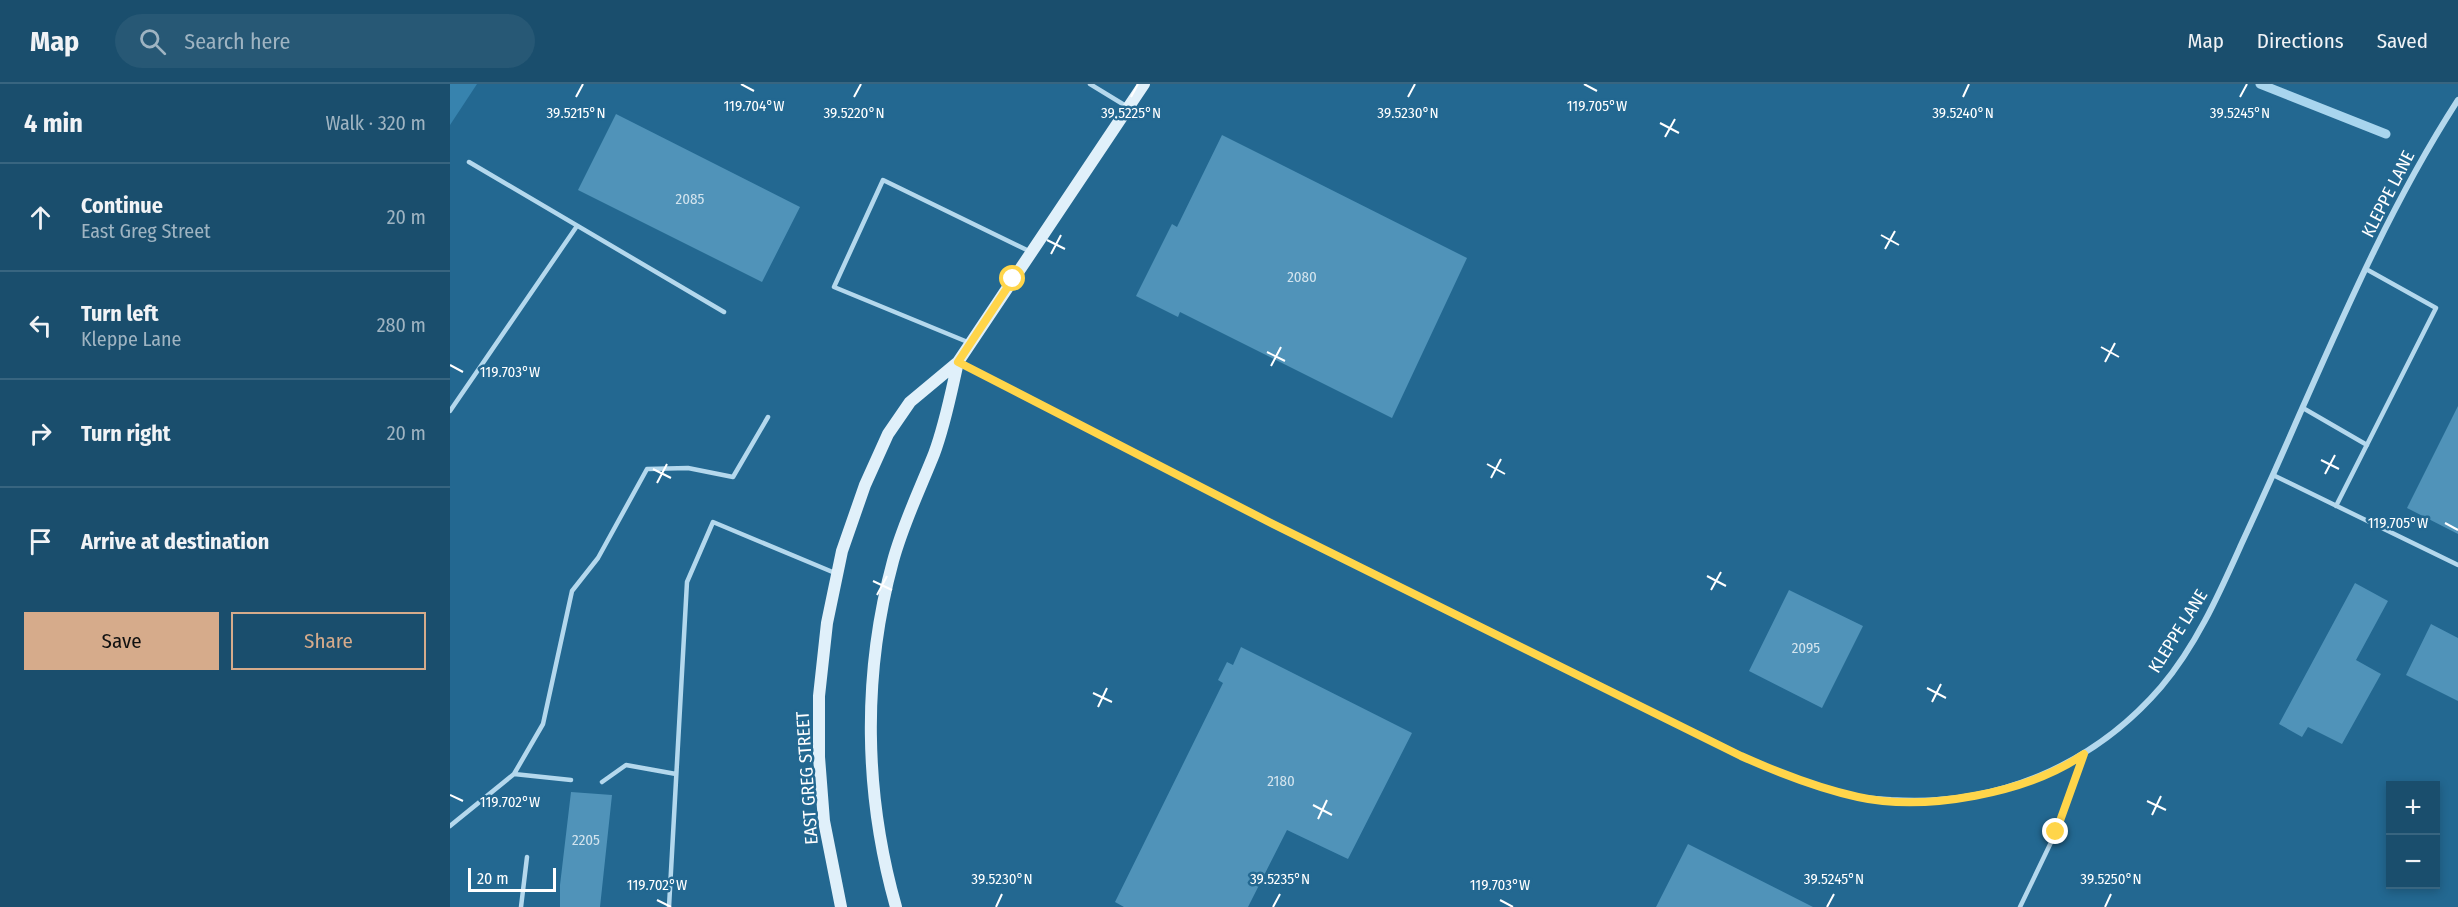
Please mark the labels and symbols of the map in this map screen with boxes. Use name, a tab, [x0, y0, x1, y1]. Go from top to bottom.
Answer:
text: 119.704°W	[723, 97, 785, 115]
text: 119.705°W	[1567, 97, 1627, 115]
text: 39.5215°N	[547, 104, 605, 122]
text: 39.5220°N	[823, 104, 885, 122]
text: 39.5225°N	[1101, 104, 1161, 122]
text: 39.5230°N	[1377, 104, 1439, 122]
text: 39.5240°N	[1932, 104, 1994, 122]
text: 39.5245°N	[2210, 104, 2270, 122]
street label: KLEPPE LANE	[2357, 147, 2419, 241]
house number: 2085	[676, 190, 705, 208]
route start	[999, 265, 1025, 291]
house number: 2080	[1287, 268, 1317, 286]
text: 119.703°W	[480, 363, 540, 381]
text: 119.705°W	[2368, 514, 2428, 532]
street label: KLEPPE LANE	[2144, 585, 2212, 677]
house number: 2095	[1792, 639, 1820, 657]
street label: EAST GREG STREET	[791, 710, 823, 846]
house number: 2180	[1267, 772, 1295, 790]
text: 119.702°W	[480, 793, 540, 811]
route end	[2042, 818, 2068, 844]
house number: 2205	[572, 831, 600, 849]
scale bar	[468, 865, 556, 892]
text: 39.5230°N	[971, 870, 1033, 888]
text: 39.5235°N	[1250, 870, 1310, 888]
text: 39.5245°N	[1804, 870, 1864, 888]
text: 39.5250°N	[2080, 870, 2142, 888]
text: 119.702°W	[627, 876, 687, 894]
text: 119.703°W	[1470, 876, 1530, 894]

